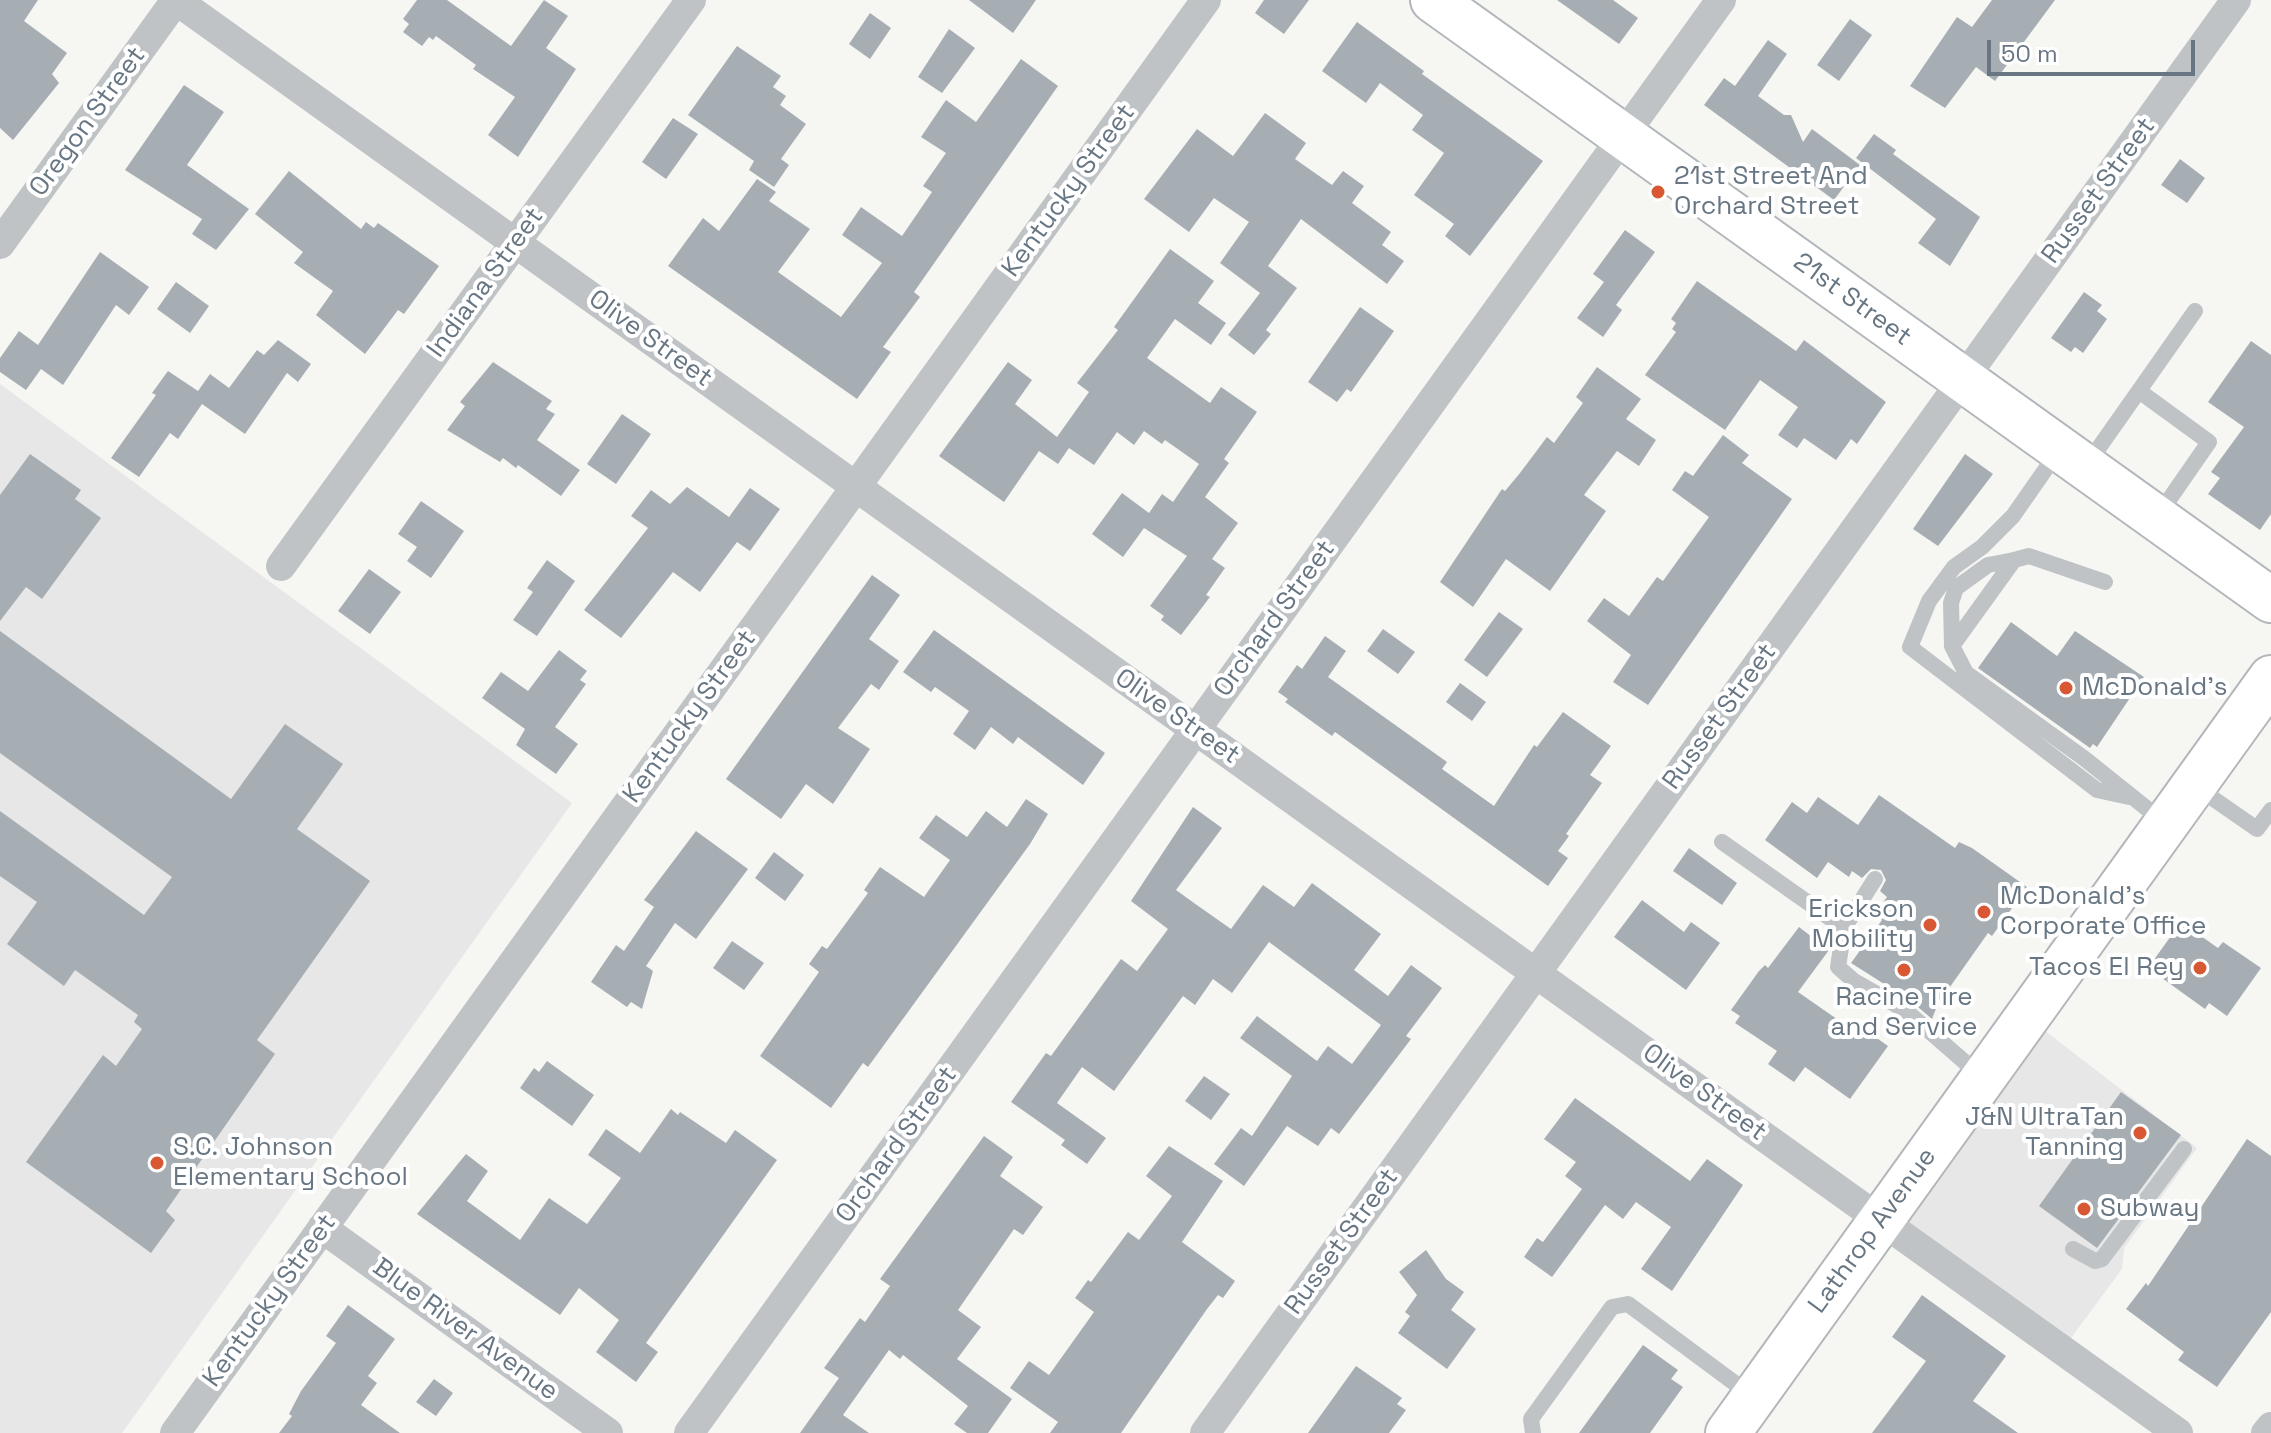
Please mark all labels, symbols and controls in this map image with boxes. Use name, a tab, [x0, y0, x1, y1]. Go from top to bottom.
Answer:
scale bar	[1991, 24, 2199, 74]
text: 50 m	[2001, 38, 2058, 69]
street label: Oregon Street	[23, 41, 153, 203]
street label: Kentucky Street	[996, 99, 1142, 283]
street label: Russet Street	[2036, 112, 2162, 270]
place label: 21st Street And Orchard Street	[1674, 161, 1868, 222]
marker: 21st Street And Orchard Street	[1649, 183, 1667, 201]
street label: Indiana Street	[421, 202, 551, 364]
street label: 21st Street	[1787, 247, 1917, 353]
street label: Olive Street	[582, 284, 718, 394]
street label: Orchard Street	[1208, 535, 1342, 703]
street label: Kentucky Street	[617, 625, 763, 809]
street label: Russet Street	[1657, 638, 1783, 796]
street label: Olive Street	[1109, 663, 1245, 771]
place label: McDonald's	[2082, 672, 2227, 704]
marker: McDonald's	[2057, 679, 2075, 697]
place label: McDonald's Corporate Office	[2000, 881, 2206, 942]
place label: Erickson Mobility	[1808, 894, 1914, 956]
marker: McDonald's Corporate Office	[1975, 903, 1993, 921]
marker: Erickson Mobility	[1921, 916, 1939, 934]
place label: Tacos El Rey	[2029, 952, 2184, 984]
marker: Tacos El Rey	[2191, 959, 2209, 977]
marker: Racine Tire and Service	[1895, 961, 1913, 979]
place label: Racine Tire and Service	[1831, 982, 1977, 1044]
street label: Olive Street	[1636, 1038, 1772, 1148]
street label: Orchard Street	[830, 1061, 964, 1229]
place label: J&N UltraTan Tanning	[1965, 1102, 2124, 1164]
marker: J&N UltraTan Tanning	[2131, 1124, 2149, 1142]
place label: S.C. Johnson Elementary School	[173, 1132, 408, 1194]
street label: Lathrop Avenue	[1803, 1142, 1943, 1320]
marker: S.C. Johnson Elementary School	[148, 1154, 166, 1172]
street label: Russet Street	[1279, 1163, 1405, 1321]
place label: Subway	[2100, 1193, 2199, 1225]
marker: Subway	[2075, 1200, 2093, 1218]
street label: Kentucky Street	[197, 1209, 343, 1393]
street label: Blue River Avenue	[366, 1252, 564, 1408]

